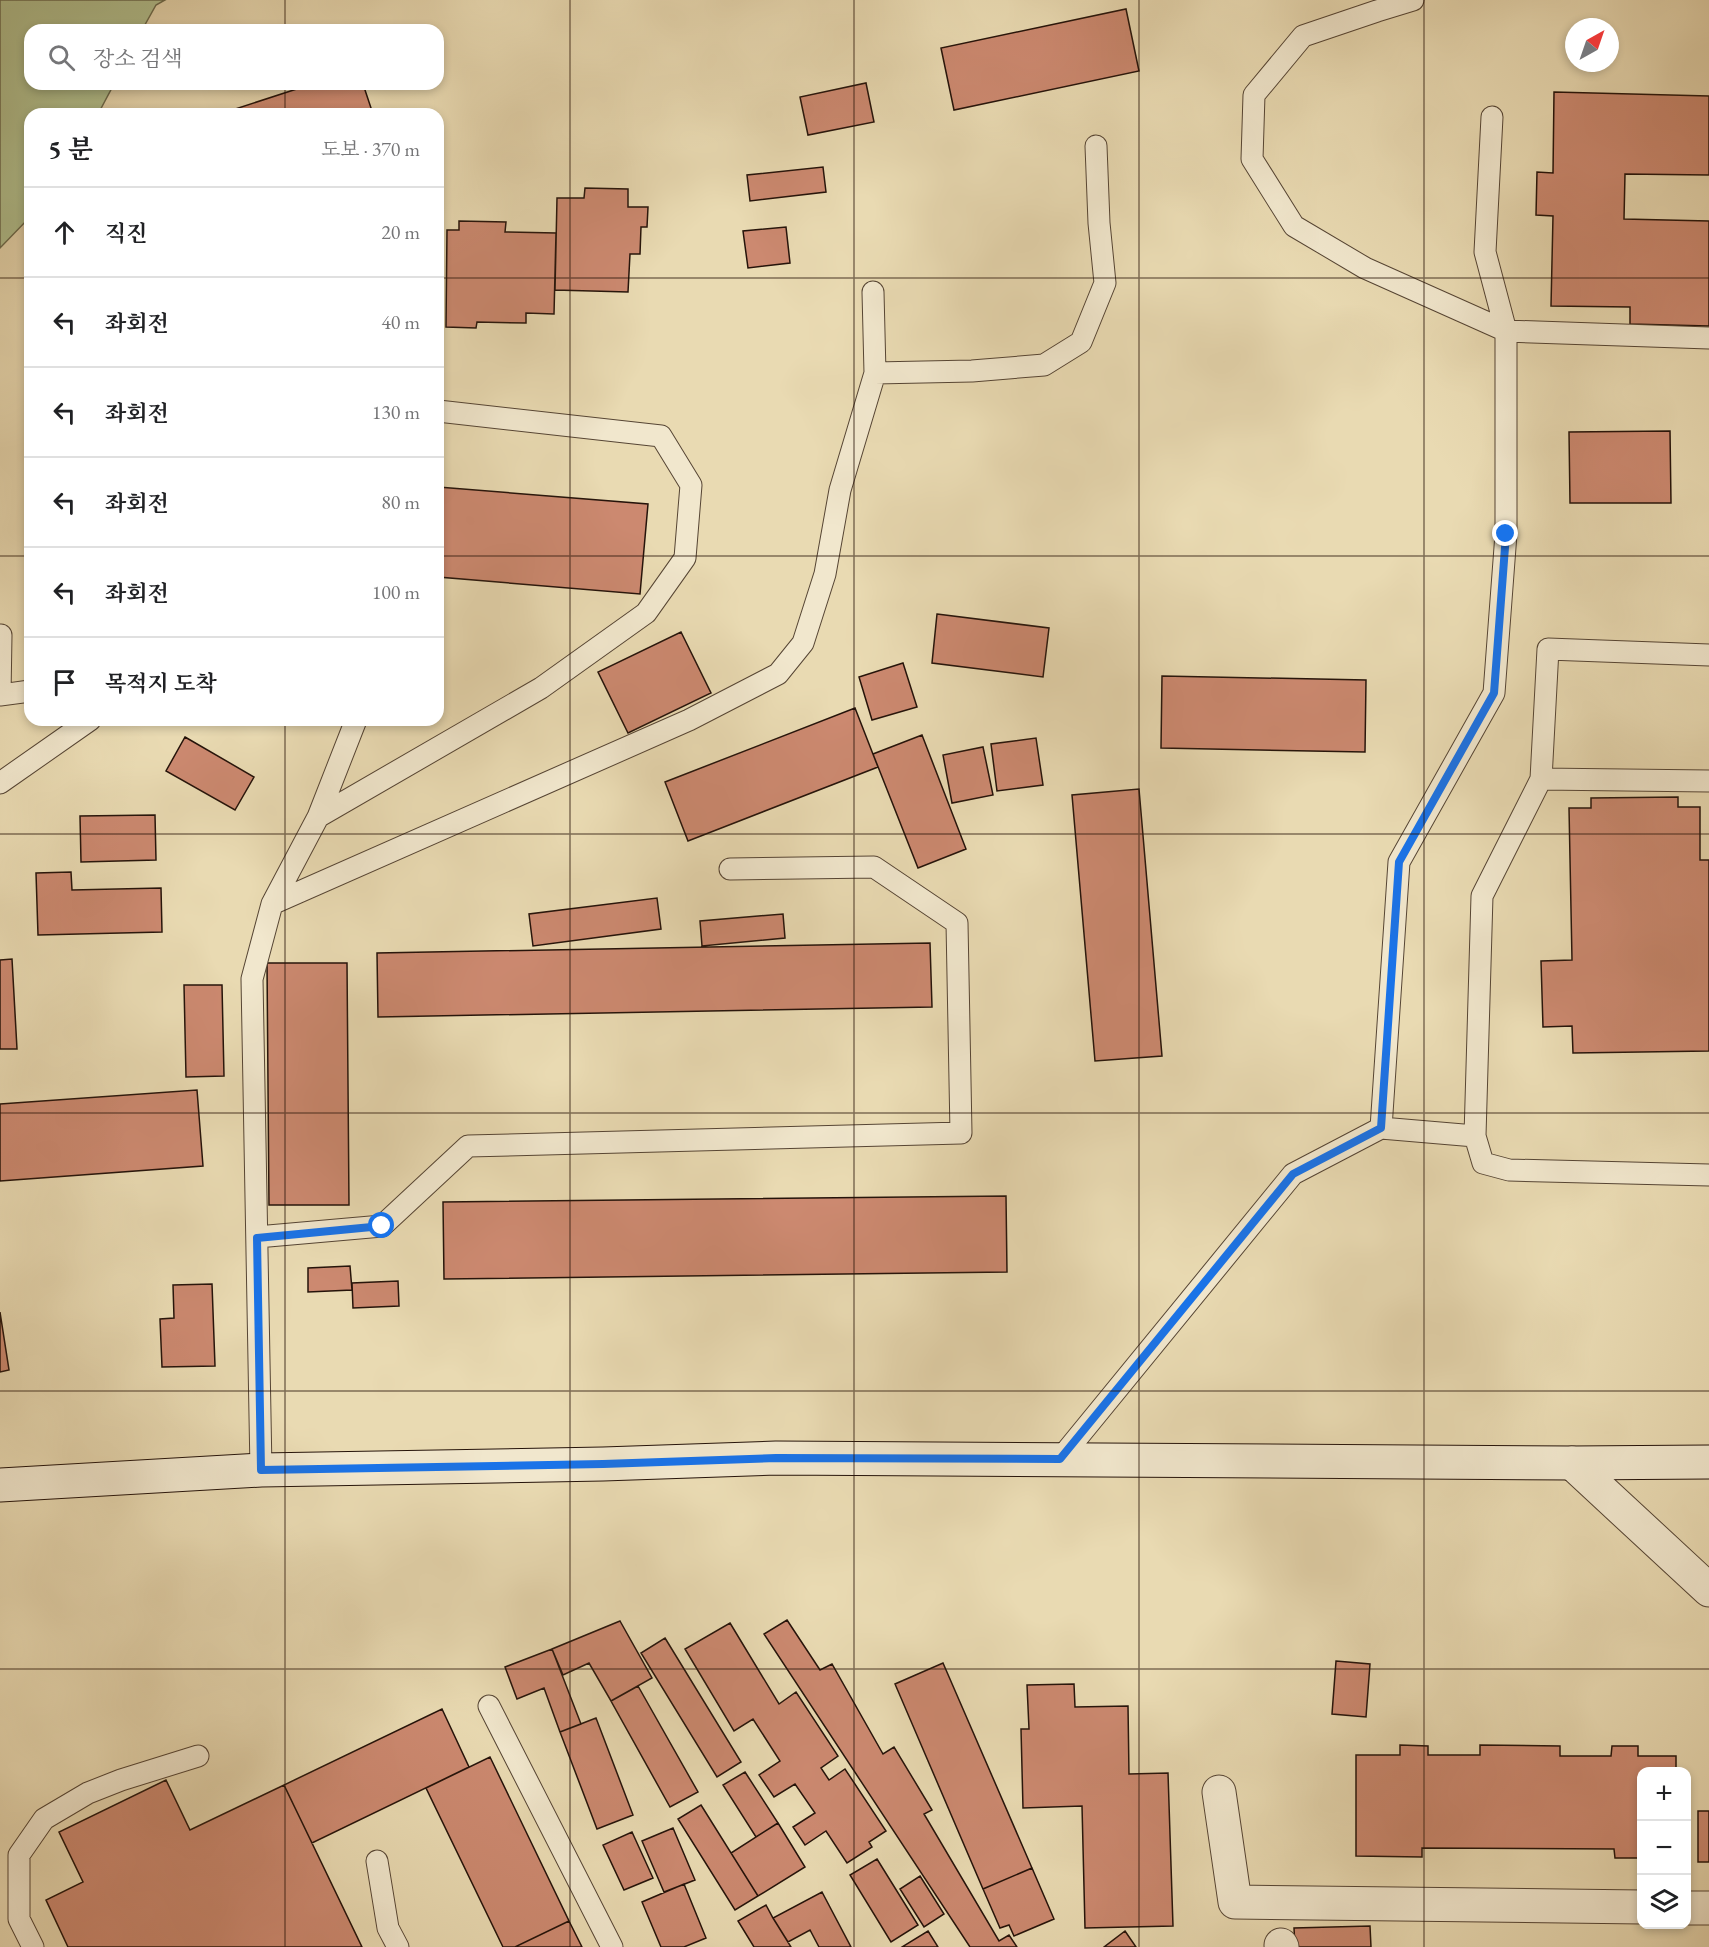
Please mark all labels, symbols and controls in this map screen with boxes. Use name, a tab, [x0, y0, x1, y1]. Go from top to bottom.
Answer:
north arrow	[1565, 18, 1619, 72]
search box	[24, 24, 444, 90]
icon: search	[45, 41, 78, 74]
text: 장소 검색	[93, 44, 182, 73]
text: 5 분	[48, 132, 93, 166]
text: 도보 · 370 m	[321, 136, 420, 162]
icon: ahead	[48, 216, 81, 249]
text: 직진	[105, 219, 148, 248]
text: 20 m	[381, 219, 420, 245]
icon: left	[48, 306, 81, 339]
text: 좌회전	[105, 309, 169, 338]
text: 40 m	[381, 309, 420, 335]
icon: left	[48, 396, 81, 429]
text: 좌회전	[105, 399, 169, 428]
text: 130 m	[372, 399, 420, 425]
icon: left	[48, 486, 81, 519]
text: 좌회전	[105, 489, 169, 518]
text: 80 m	[381, 489, 420, 515]
route end	[1492, 520, 1518, 546]
icon: left	[48, 576, 81, 609]
text: 좌회전	[105, 579, 169, 608]
text: 100 m	[372, 579, 420, 605]
icon: arrive	[48, 666, 81, 699]
text: 목적지 도착	[105, 669, 216, 698]
route start	[368, 1212, 394, 1238]
map controls	[1637, 1767, 1691, 1929]
button: +	[1637, 1767, 1691, 1821]
button: −	[1637, 1821, 1691, 1875]
button: layers	[1637, 1875, 1691, 1929]

